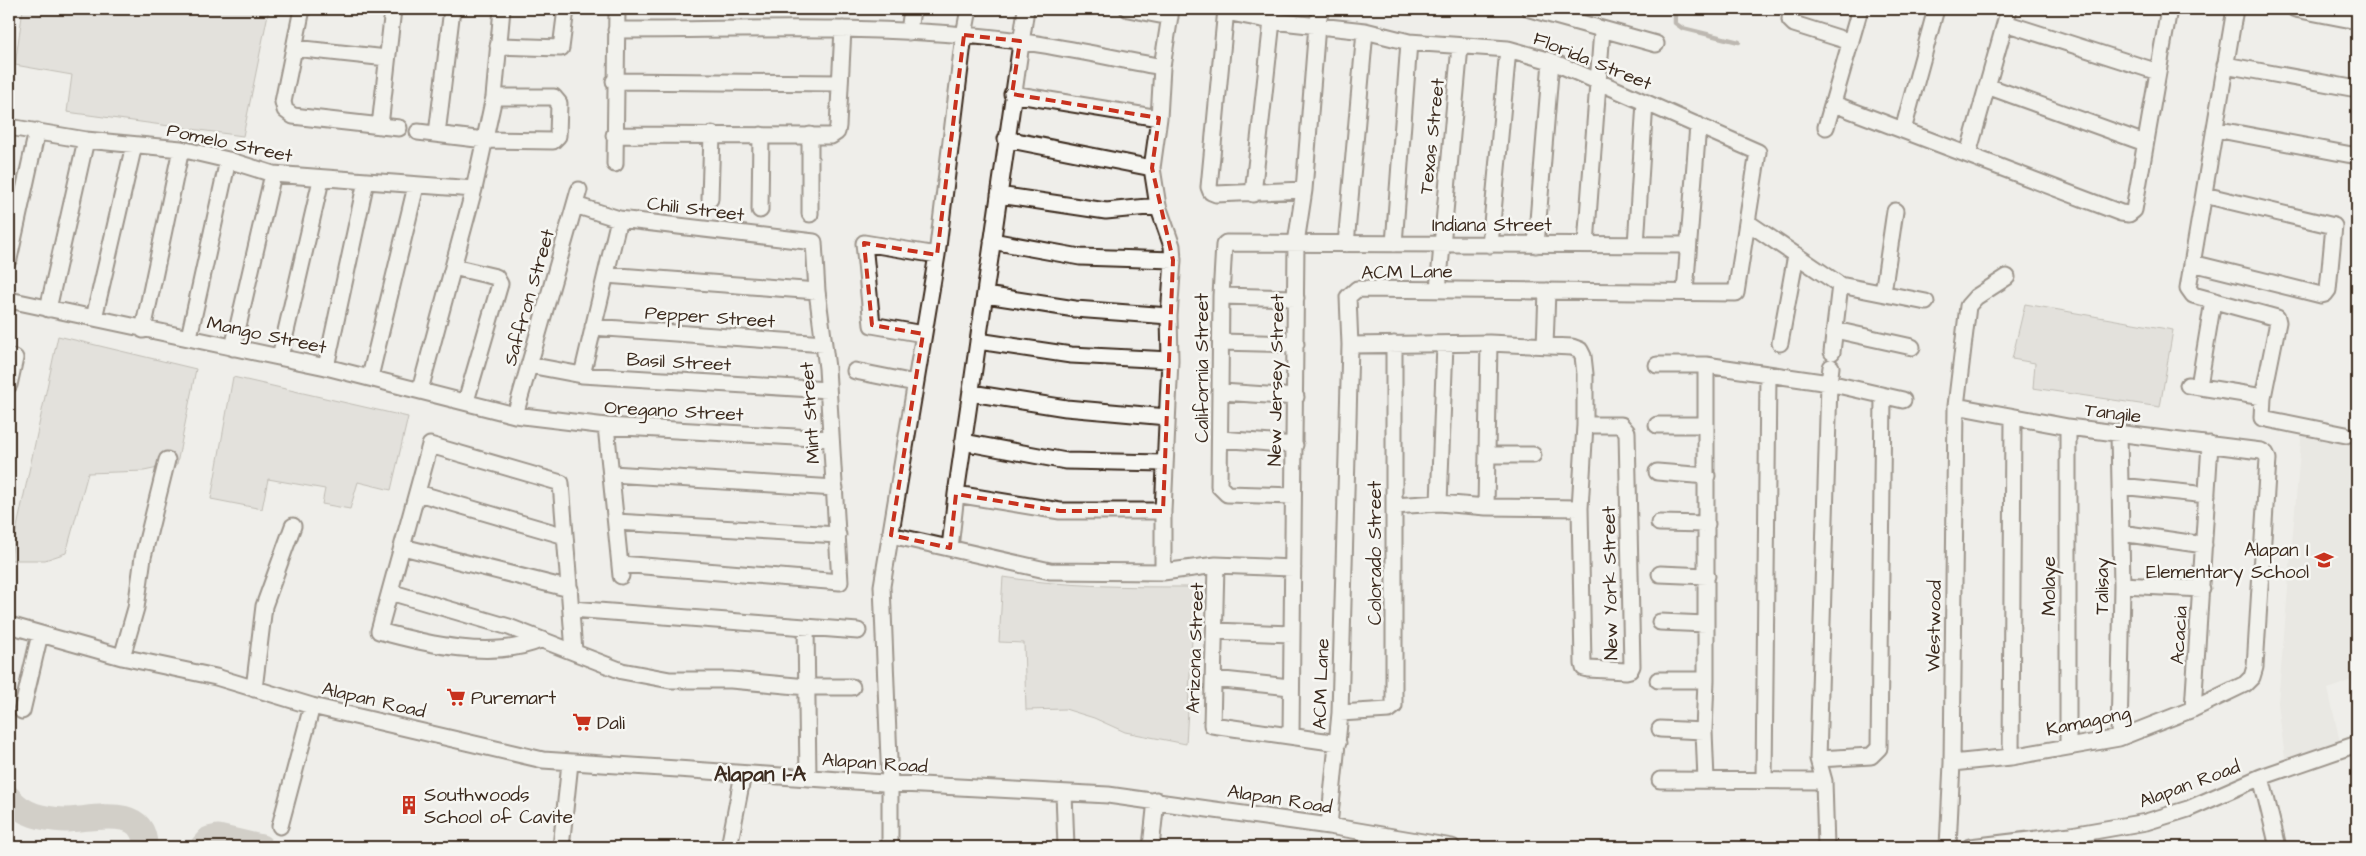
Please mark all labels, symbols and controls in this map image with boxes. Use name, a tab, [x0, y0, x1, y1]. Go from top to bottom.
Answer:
street label: Florida Street	[1529, 25, 1656, 98]
street label: Texas Street	[1413, 77, 1452, 195]
street label: Pomelo Street	[164, 117, 295, 170]
street label: Chili Street	[646, 190, 746, 229]
street label: Indiana Street	[1432, 212, 1552, 239]
street label: Saffron Street	[497, 225, 562, 369]
street label: ACM Lane	[1361, 258, 1453, 287]
street label: California Street	[1189, 293, 1216, 443]
street label: New Jersey Street	[1261, 293, 1293, 466]
street label: Pepper Street	[644, 299, 776, 336]
street label: Mango Street	[204, 310, 329, 362]
street label: Basil Street	[626, 346, 732, 379]
street label: Mint Street	[793, 361, 828, 465]
street label: Oregano Street	[604, 394, 745, 430]
street label: Tangile	[2083, 397, 2143, 431]
street label: Colorado Street	[1362, 480, 1389, 625]
street label: New York Street	[1596, 505, 1625, 660]
place label: Alapan I Elementary School	[2146, 537, 2309, 587]
school or university icon: Alapan I Elementary School	[2313, 549, 2335, 571]
street label: Molaye	[2036, 556, 2064, 616]
street label: Talisay	[2089, 557, 2117, 615]
street label: Westwood	[1920, 580, 1949, 672]
street label: Arizona Street	[1180, 582, 1211, 714]
street label: Acacia	[2164, 605, 2195, 665]
street label: ACM Lane	[1306, 638, 1337, 730]
street label: Alapan Road	[319, 675, 428, 726]
place label: Puremart	[471, 685, 556, 712]
supermarket icon: Puremart	[445, 686, 467, 708]
street label: Kamagong	[2044, 699, 2133, 745]
place label: Dali	[597, 710, 625, 737]
supermarket icon: Dali	[571, 711, 593, 733]
street label: Alapan Road	[821, 746, 929, 781]
street label: Alapan Road	[2135, 754, 2244, 815]
district label: Alapan I-A	[714, 760, 806, 790]
street label: Alapan Road	[1225, 778, 1334, 821]
place label: Southwoods School of Cavite	[424, 782, 573, 831]
building icon: Southwoods School of Cavite	[398, 794, 420, 816]

